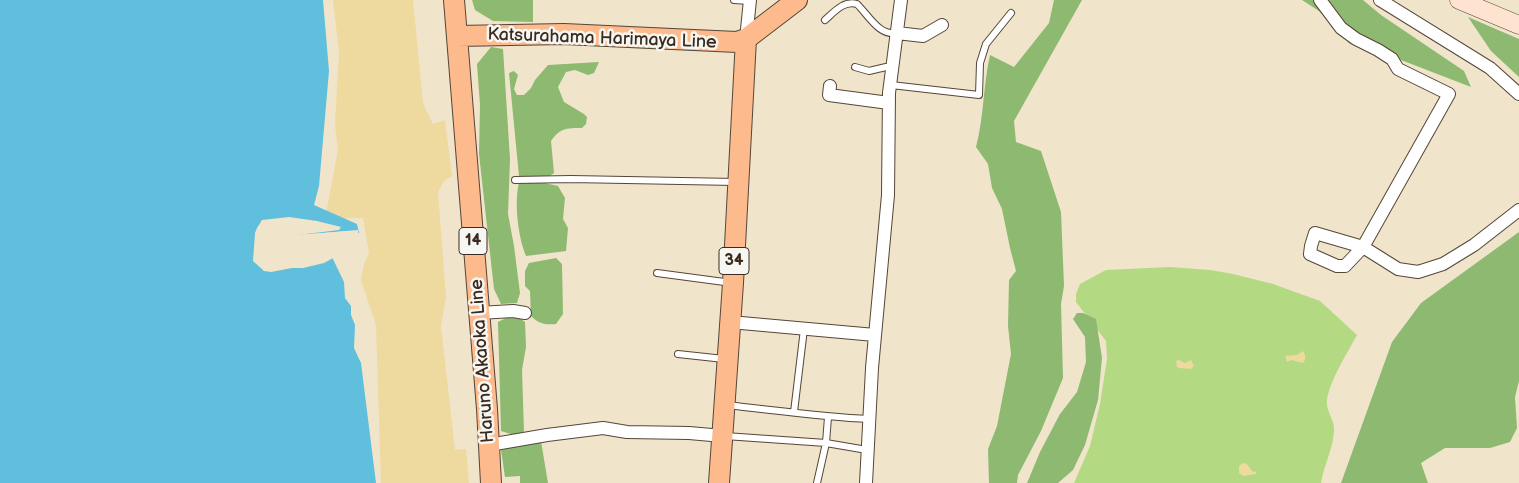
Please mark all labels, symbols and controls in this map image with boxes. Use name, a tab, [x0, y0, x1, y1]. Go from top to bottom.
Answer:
street label: Katsurahama Harimaya Line	[487, 24, 717, 54]
road number: 14	[459, 228, 487, 255]
road number: 34	[719, 248, 749, 274]
street label: Haruno Akaoka Line	[467, 278, 499, 444]

